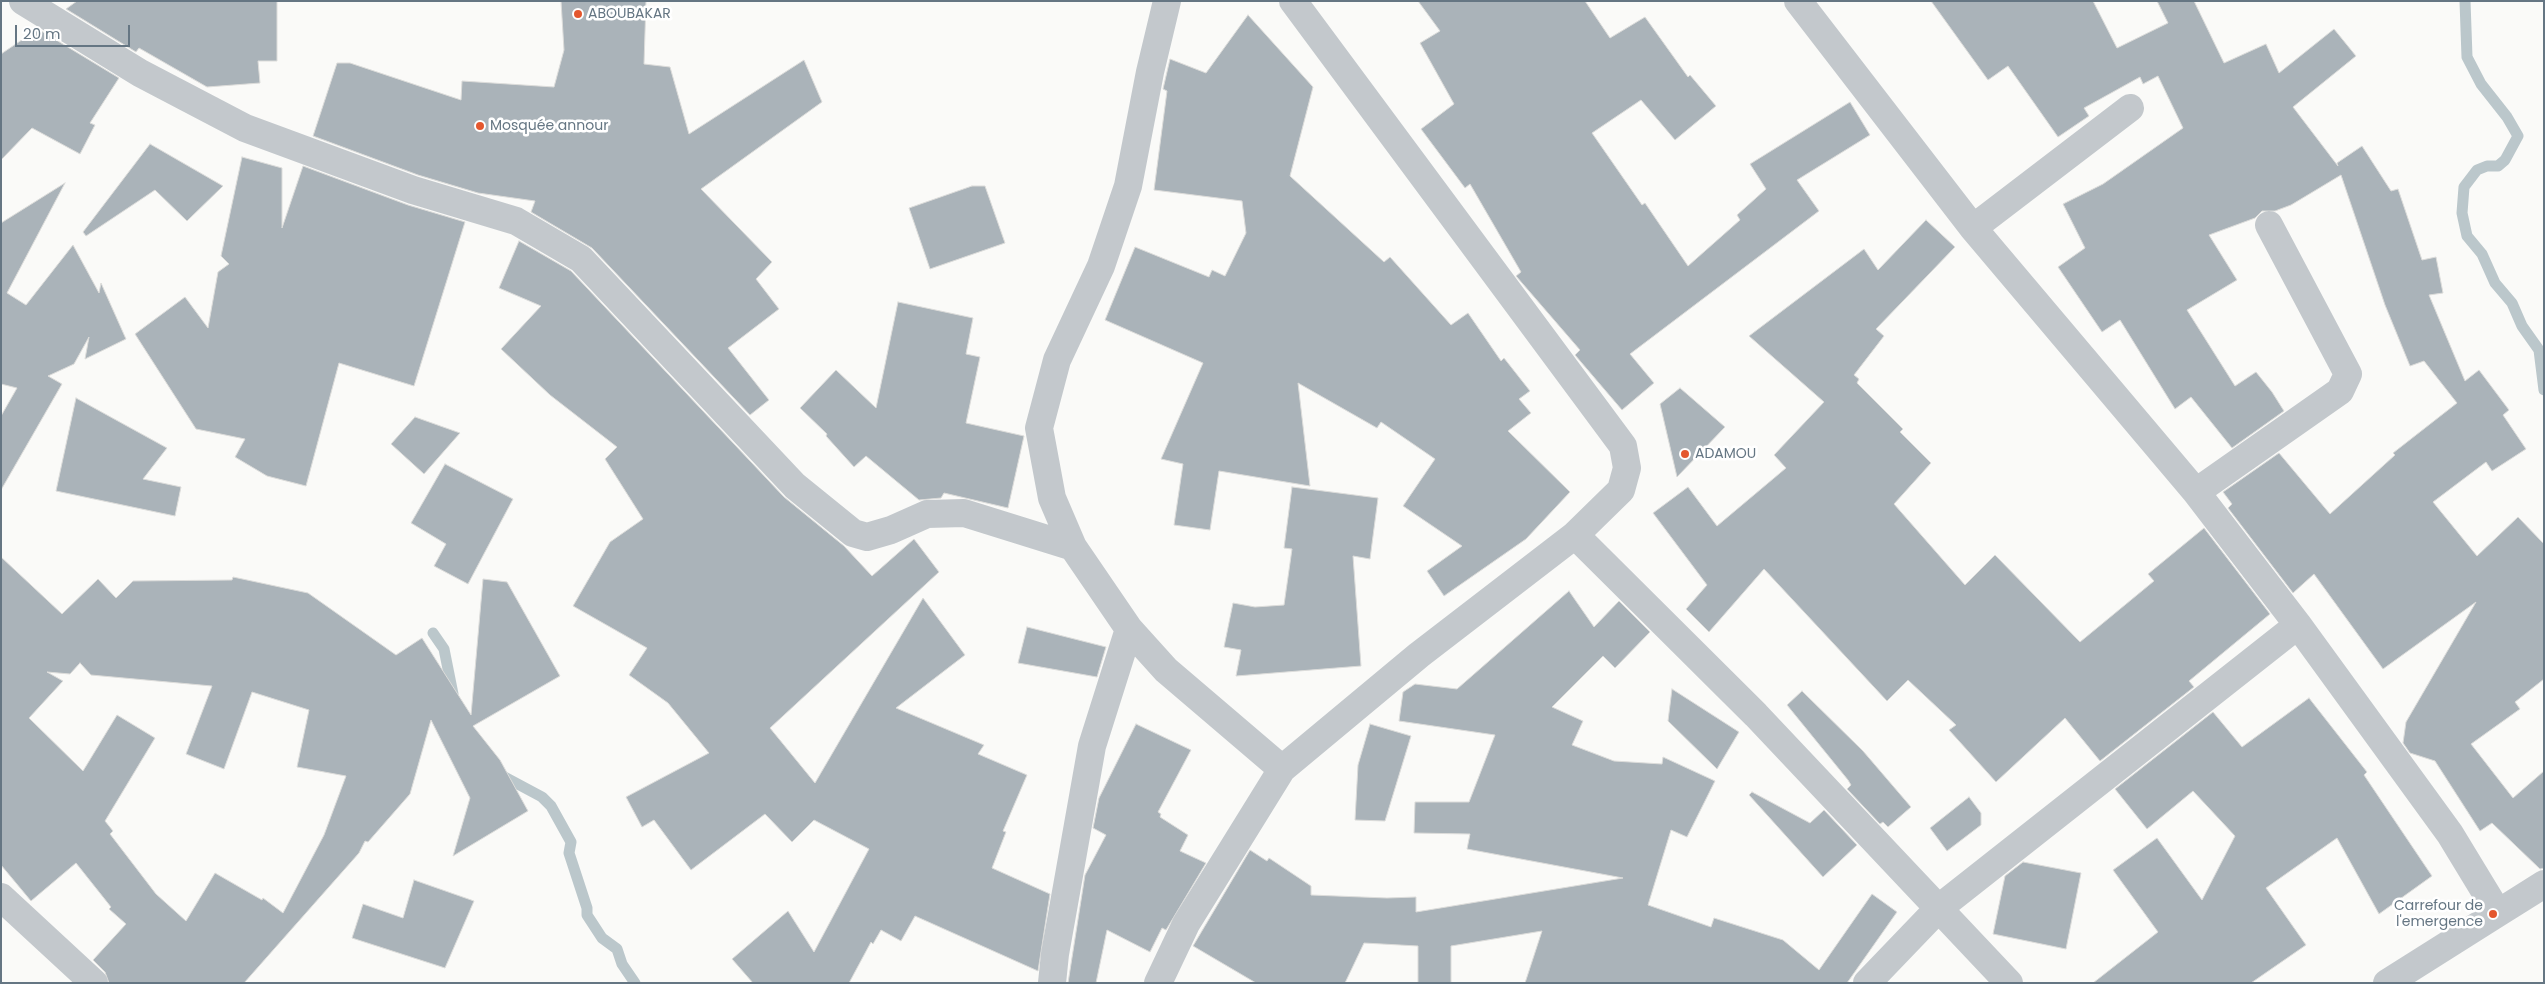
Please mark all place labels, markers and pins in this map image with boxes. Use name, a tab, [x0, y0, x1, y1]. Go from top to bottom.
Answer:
place label: ABOUBAKAR	[588, 6, 671, 22]
marker: ABOUBAKAR	[572, 8, 584, 20]
place label: Mosquée annour	[490, 118, 608, 134]
marker: Mosquée annour	[474, 120, 486, 132]
place label: ADAMOU	[1695, 446, 1756, 462]
marker: ADAMOU	[1679, 448, 1691, 460]
place label: Carrefour de l'emergence	[2394, 898, 2483, 930]
marker: Carrefour de l'emergence	[2487, 908, 2499, 920]

